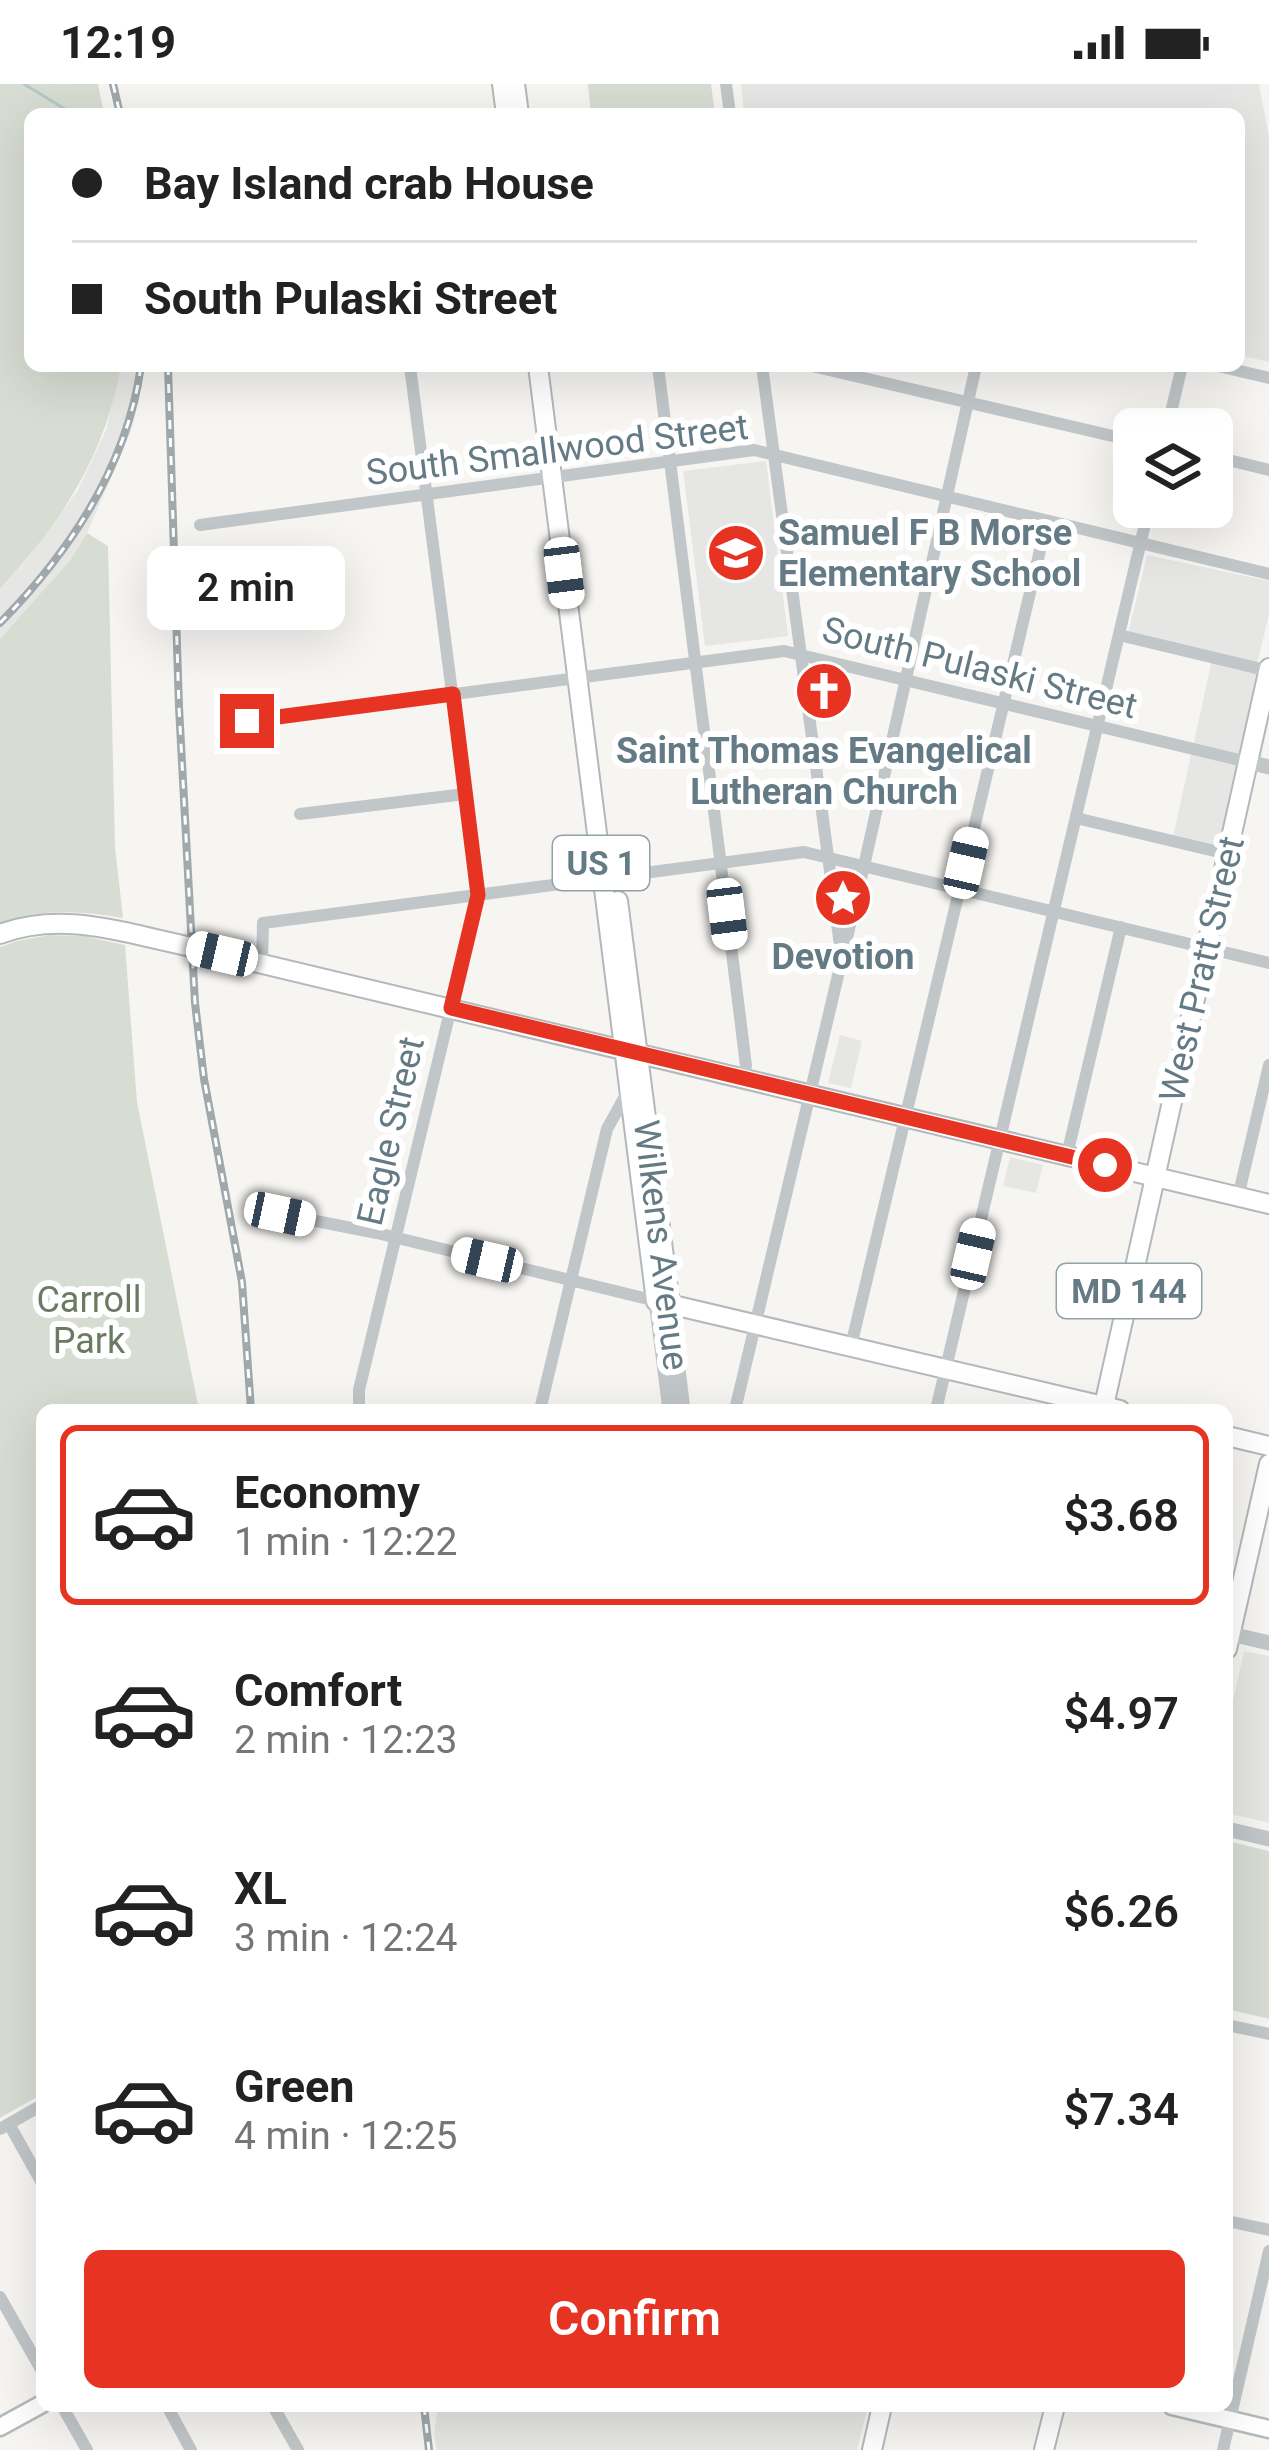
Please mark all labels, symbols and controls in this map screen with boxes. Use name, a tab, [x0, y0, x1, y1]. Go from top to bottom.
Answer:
text: 12:19	[60, 16, 176, 69]
text: Bay Island crab House	[144, 157, 594, 210]
text: South Pulaski Street	[144, 272, 557, 325]
street label: South Smallwood Street	[364, 406, 751, 494]
map controls	[1113, 408, 1233, 528]
button: layers	[1113, 408, 1233, 528]
place label: Samuel F B Morse Elementary School	[778, 512, 1081, 595]
school or university icon: Samuel F B Morse Elementary School	[705, 522, 767, 584]
car	[542, 535, 586, 611]
callout: 2 min	[148, 547, 346, 631]
text: 2 min	[197, 565, 295, 611]
street label: South Pulaski Street	[818, 609, 1141, 727]
church icon: Saint Thomas Evangelical Lutheran Church	[793, 660, 855, 722]
route end	[220, 694, 274, 748]
place label: Saint Thomas Evangelical Lutheran Church	[616, 730, 1032, 813]
car	[940, 824, 992, 902]
street label: West Pratt Street	[1151, 832, 1253, 1106]
road number: US 1	[553, 836, 649, 890]
place icon: Devotion	[812, 867, 874, 929]
car	[705, 876, 749, 952]
car	[183, 928, 261, 980]
place label: Devotion	[771, 936, 915, 978]
street label: Eagle Street	[349, 1033, 433, 1229]
street label: Wilkens Avenue	[625, 1118, 697, 1373]
route start	[1078, 1138, 1132, 1192]
car	[241, 1189, 319, 1239]
car	[947, 1215, 999, 1293]
car	[448, 1234, 526, 1286]
road number: MD 144	[1057, 1264, 1201, 1318]
park label: Carroll Park	[36, 1279, 142, 1362]
icon: car	[90, 1461, 198, 1569]
text: Economy	[234, 1466, 420, 1519]
text: $3.68	[1063, 1489, 1179, 1542]
text: 1 min · 12:22	[234, 1519, 457, 1565]
icon: car	[90, 1659, 198, 1767]
text: Comfort	[234, 1664, 402, 1717]
text: $4.97	[1063, 1687, 1179, 1740]
text: 2 min · 12:23	[234, 1717, 457, 1763]
icon: car	[90, 1857, 198, 1965]
text: XL	[234, 1862, 287, 1915]
text: $6.26	[1063, 1885, 1179, 1938]
text: 3 min · 12:24	[234, 1915, 457, 1961]
icon: car	[90, 2055, 198, 2163]
text: Green	[234, 2060, 355, 2113]
text: $7.34	[1063, 2083, 1179, 2136]
text: 4 min · 12:25	[234, 2113, 457, 2159]
button: Confirm	[84, 2250, 1185, 2388]

